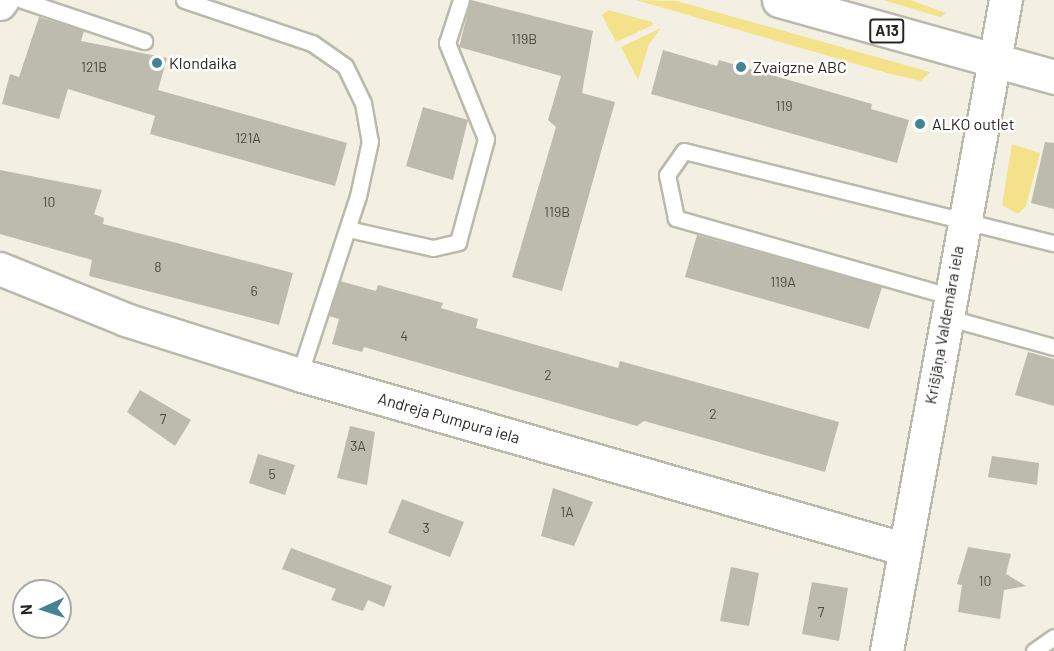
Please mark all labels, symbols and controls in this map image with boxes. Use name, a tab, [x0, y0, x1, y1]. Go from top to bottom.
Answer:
road number: A13	[869, 19, 905, 43]
house number: 119B	[511, 31, 537, 47]
place label: Klondaika	[169, 53, 237, 73]
marker: Klondaika	[150, 56, 164, 70]
place label: Zvaigzne ABC	[753, 57, 847, 77]
house number: 121B	[81, 59, 107, 75]
marker: Zvaigzne ABC	[734, 60, 748, 74]
house number: 119	[775, 98, 793, 114]
place label: ALKO outlet	[932, 114, 1015, 134]
marker: ALKO outlet	[913, 117, 927, 131]
house number: 121A	[235, 130, 261, 146]
house number: 10	[43, 194, 55, 210]
house number: 119B	[544, 204, 570, 220]
street label: Krišjāņa Valdemāra iela	[921, 244, 967, 406]
house number: 8	[154, 259, 162, 275]
house number: 119A	[770, 274, 796, 290]
house number: 6	[250, 283, 258, 299]
house number: 4	[400, 328, 408, 344]
house number: 2	[544, 367, 552, 383]
street label: Andreja Pumpura iela	[376, 389, 522, 447]
house number: 2	[709, 406, 717, 422]
house number: 7	[160, 411, 166, 427]
house number: 3A	[350, 438, 366, 454]
house number: 5	[268, 466, 276, 482]
house number: 1A	[560, 504, 574, 520]
house number: 3	[422, 520, 430, 536]
house number: 10	[979, 573, 991, 589]
north arrow	[12, 579, 72, 639]
text: N	[16, 604, 35, 616]
house number: 7	[818, 604, 824, 620]

